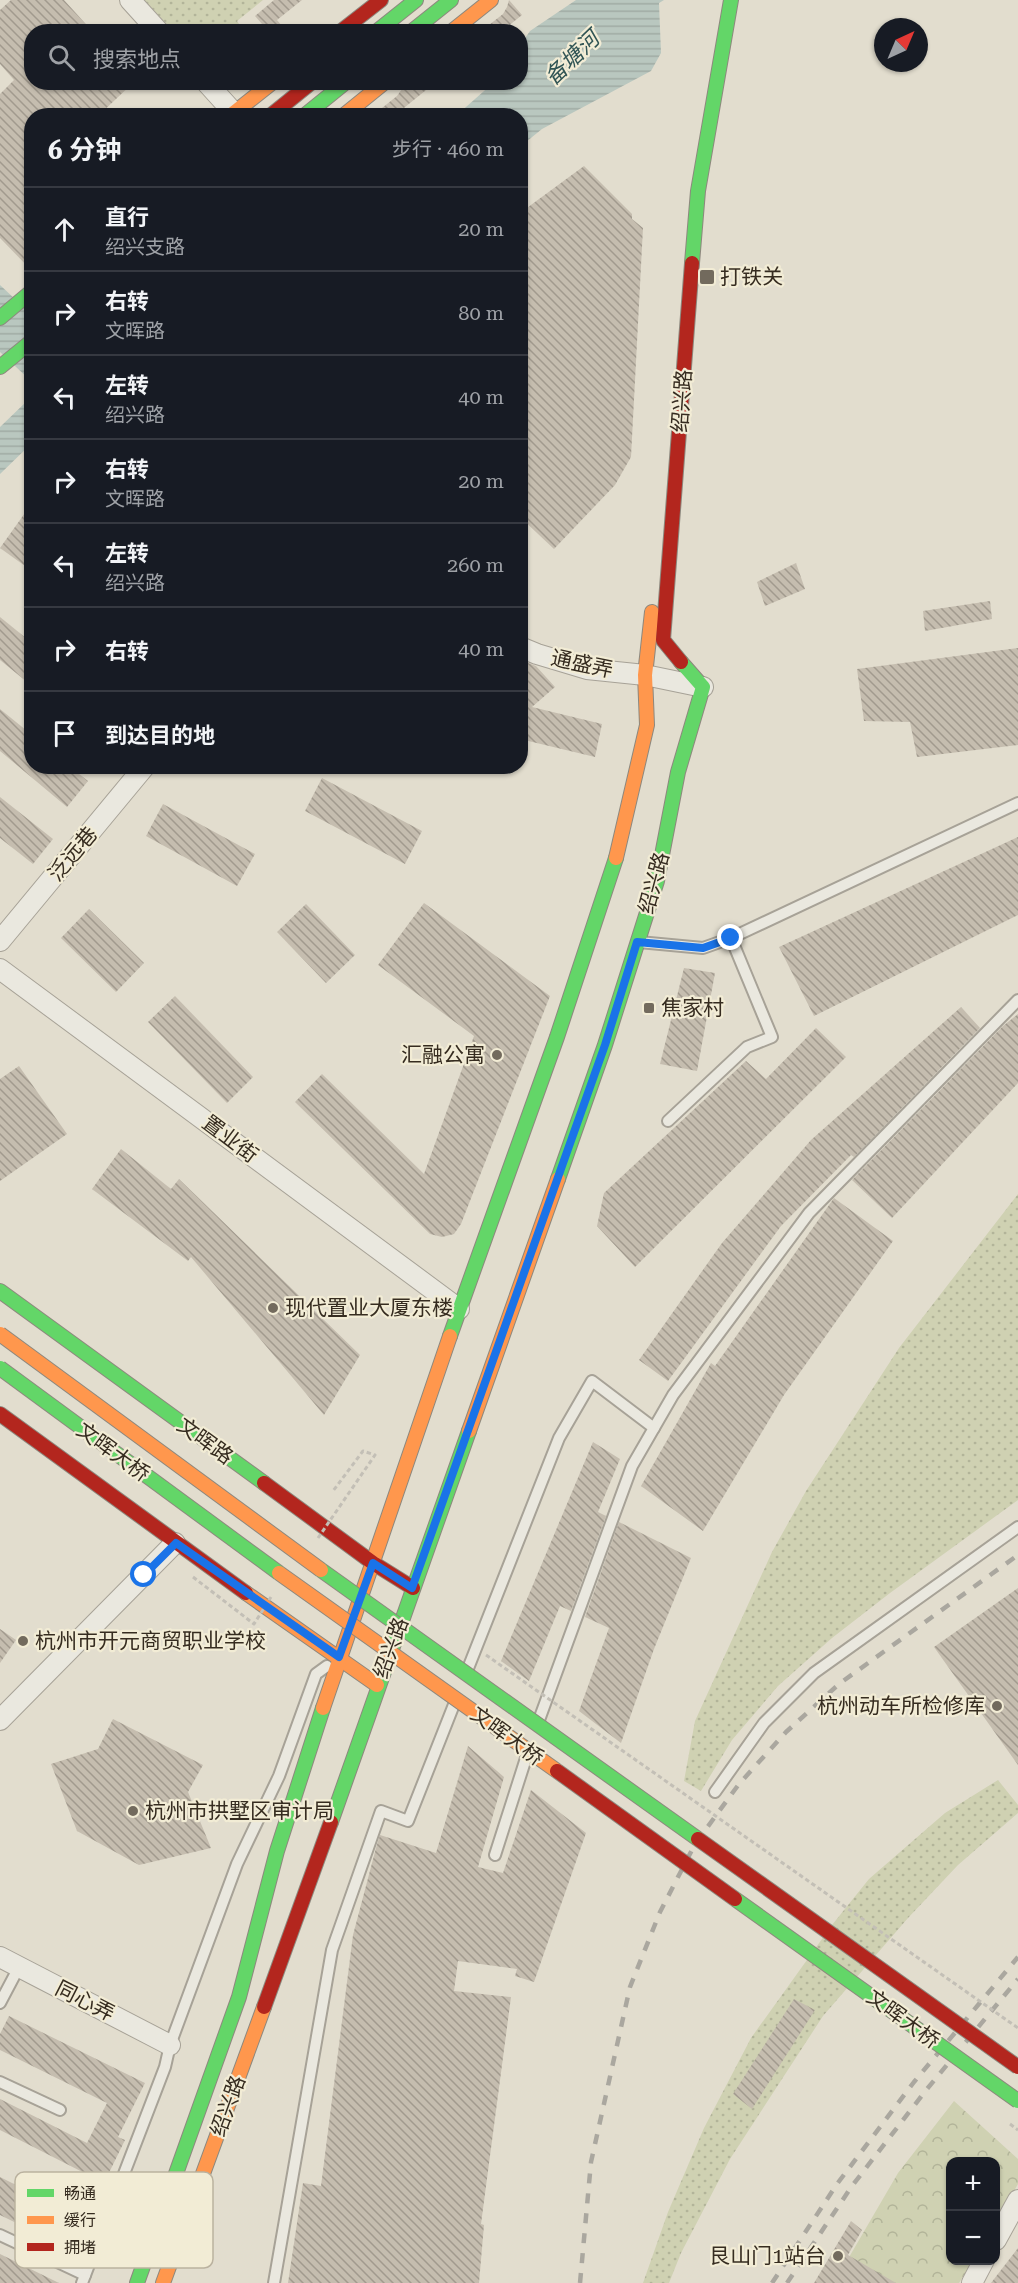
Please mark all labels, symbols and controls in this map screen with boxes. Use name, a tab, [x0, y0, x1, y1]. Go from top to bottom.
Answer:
north arrow	[874, 18, 928, 72]
water label: 备塘河	[540, 23, 607, 90]
search box	[24, 24, 528, 90]
icon: search	[45, 41, 78, 74]
text: 搜索地点	[93, 47, 181, 72]
text: 6 分钟	[48, 135, 121, 165]
text: 步行 · 460 m	[392, 137, 504, 161]
text: 直行	[105, 205, 149, 230]
icon: ahead	[48, 213, 81, 246]
text: 20 m	[458, 217, 504, 241]
text: 绍兴支路	[105, 235, 185, 259]
place label: 打铁关	[720, 265, 783, 289]
marker: 打铁关	[698, 268, 716, 286]
text: 右转	[105, 289, 149, 314]
icon: right	[48, 297, 81, 330]
text: 80 m	[458, 301, 504, 325]
text: 文晖路	[105, 319, 165, 343]
street label: 绍兴路	[668, 369, 696, 433]
text: 左转	[105, 373, 149, 398]
icon: left	[48, 381, 81, 414]
text: 40 m	[458, 385, 504, 409]
text: 绍兴路	[105, 403, 165, 427]
text: 右转	[105, 457, 149, 482]
icon: right	[48, 465, 81, 498]
text: 20 m	[458, 469, 504, 493]
text: 文晖路	[105, 487, 165, 511]
text: 左转	[105, 541, 149, 566]
icon: left	[48, 549, 81, 582]
text: 260 m	[447, 553, 504, 577]
text: 绍兴路	[105, 571, 165, 595]
icon: right	[48, 633, 81, 666]
text: 40 m	[458, 637, 504, 661]
text: 右转	[105, 639, 149, 664]
street label: 通盛弄	[549, 646, 615, 682]
icon: arrive	[48, 717, 81, 750]
text: 到达目的地	[105, 723, 215, 748]
street label: 泛远巷	[44, 822, 102, 886]
street label: 绍兴路	[634, 849, 674, 917]
route end	[717, 924, 743, 950]
place label: 焦家村	[661, 996, 724, 1020]
marker: 焦家村	[642, 1001, 656, 1015]
place label: 汇融公寓	[401, 1043, 485, 1067]
marker: 汇融公寓	[490, 1048, 504, 1062]
street label: 置业街	[198, 1110, 262, 1168]
place label: 现代置业大厦东楼	[285, 1296, 453, 1320]
marker: 现代置业大厦东楼	[266, 1301, 280, 1315]
street label: 文晖路	[172, 1413, 238, 1469]
street label: 文晖大桥	[72, 1418, 154, 1486]
route start	[130, 1561, 156, 1587]
street label: 绍兴路	[369, 1614, 413, 1682]
place label: 杭州市开元商贸职业学校	[35, 1629, 266, 1653]
marker: 杭州市开元商贸职业学校	[16, 1634, 30, 1648]
place label: 杭州动车所检修库	[817, 1694, 985, 1718]
marker: 杭州动车所检修库	[990, 1699, 1004, 1713]
street label: 文晖大桥	[466, 1702, 548, 1770]
place label: 杭州市拱墅区审计局	[145, 1799, 334, 1823]
marker: 杭州市拱墅区审计局	[126, 1804, 140, 1818]
street label: 同心弄	[51, 1976, 119, 2026]
street label: 文晖大桥	[862, 1985, 944, 2053]
street label: 绍兴路	[206, 2072, 250, 2140]
map controls	[946, 2157, 1000, 2265]
button: +	[946, 2157, 1000, 2211]
legend	[15, 2172, 213, 2268]
text: 畅通	[64, 2184, 96, 2203]
text: 缓行	[64, 2211, 96, 2230]
button: −	[946, 2211, 1000, 2265]
text: 拥堵	[64, 2238, 96, 2257]
place label: 艮山门1站台	[709, 2244, 826, 2268]
marker: 艮山门1站台	[831, 2249, 845, 2263]

